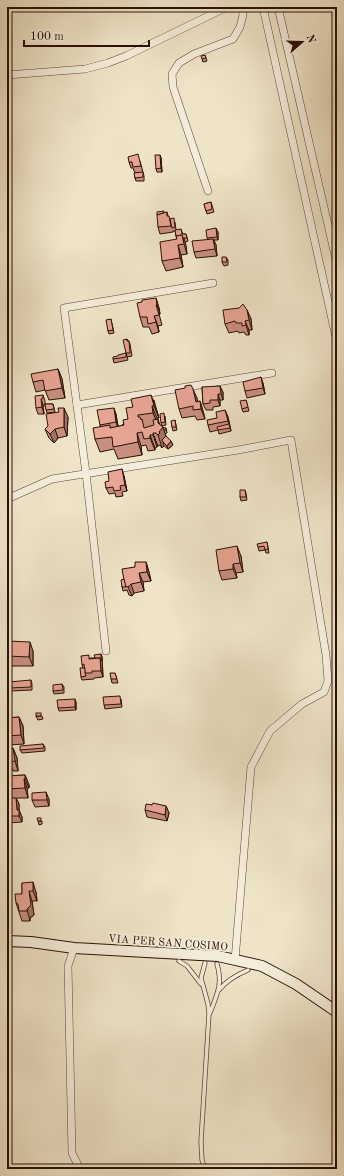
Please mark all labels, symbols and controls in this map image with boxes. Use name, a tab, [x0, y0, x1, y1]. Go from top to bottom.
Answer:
scale bar	[24, 22, 149, 48]
north arrow	[282, 22, 322, 62]
text: 100 m	[30, 31, 64, 43]
text: N	[303, 33, 317, 45]
street label: VIA PER SAN COSIMO	[108, 934, 228, 953]

